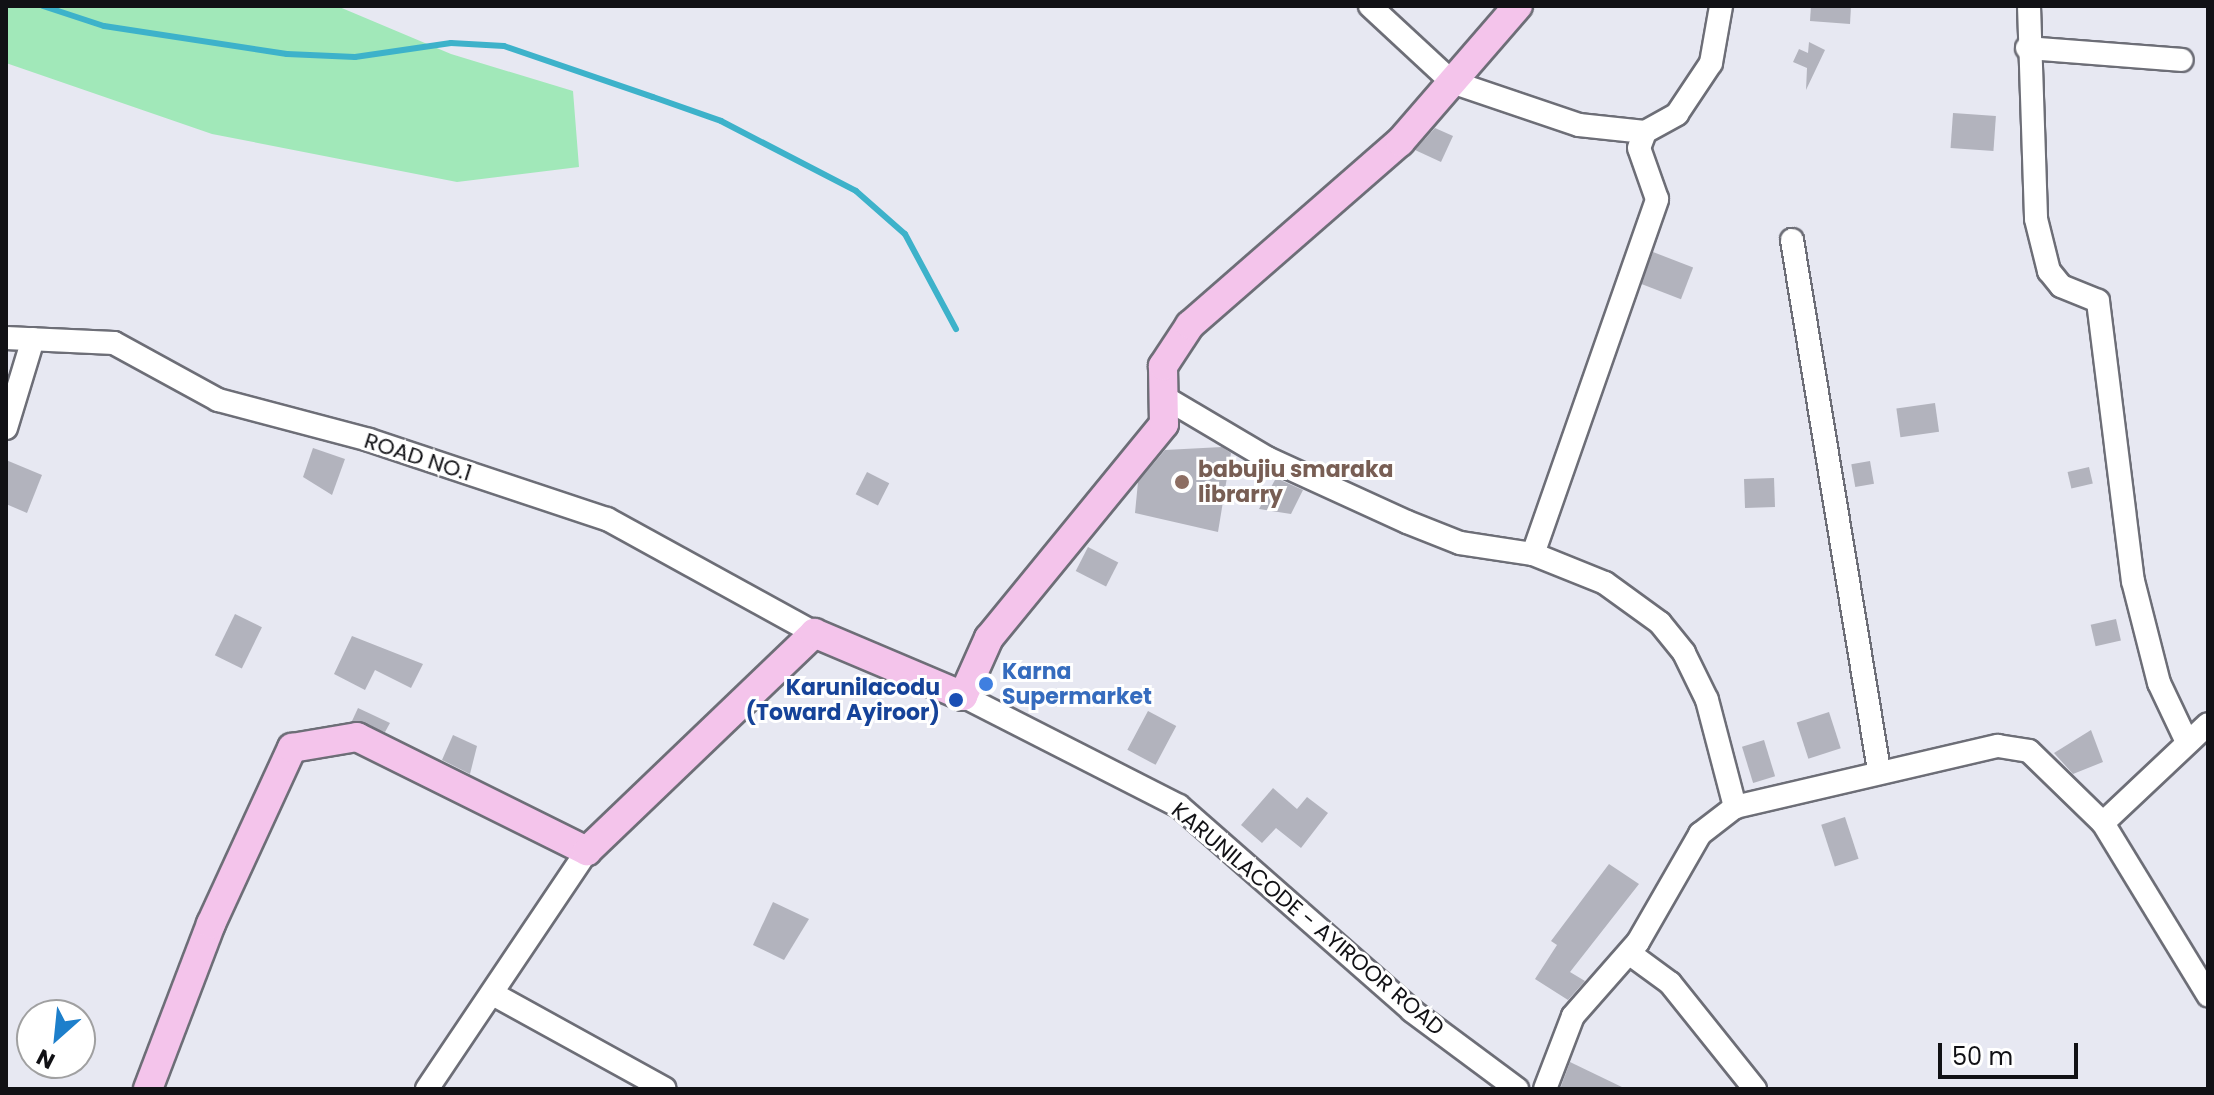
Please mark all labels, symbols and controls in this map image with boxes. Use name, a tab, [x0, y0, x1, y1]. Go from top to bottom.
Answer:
street label: ROAD NO.1	[361, 427, 475, 487]
place label: babujiu smaraka librarry	[1198, 456, 1393, 508]
marker: babujiu smaraka librarry	[1173, 473, 1191, 491]
place label: Karna Supermarket	[1002, 658, 1152, 710]
place label: Karunilacodu (Toward Ayiroor)	[746, 674, 940, 726]
marker: Karna Supermarket	[977, 675, 995, 693]
marker: Karunilacodu (Toward Ayiroor)	[947, 691, 965, 709]
street label: KARUNILACODE - AYIROOR ROAD	[1166, 797, 1450, 1041]
north arrow	[16, 999, 96, 1079]
scale bar	[1942, 1027, 2082, 1077]
text: 50 m	[1952, 1040, 2013, 1073]
text: N	[31, 1041, 60, 1077]

